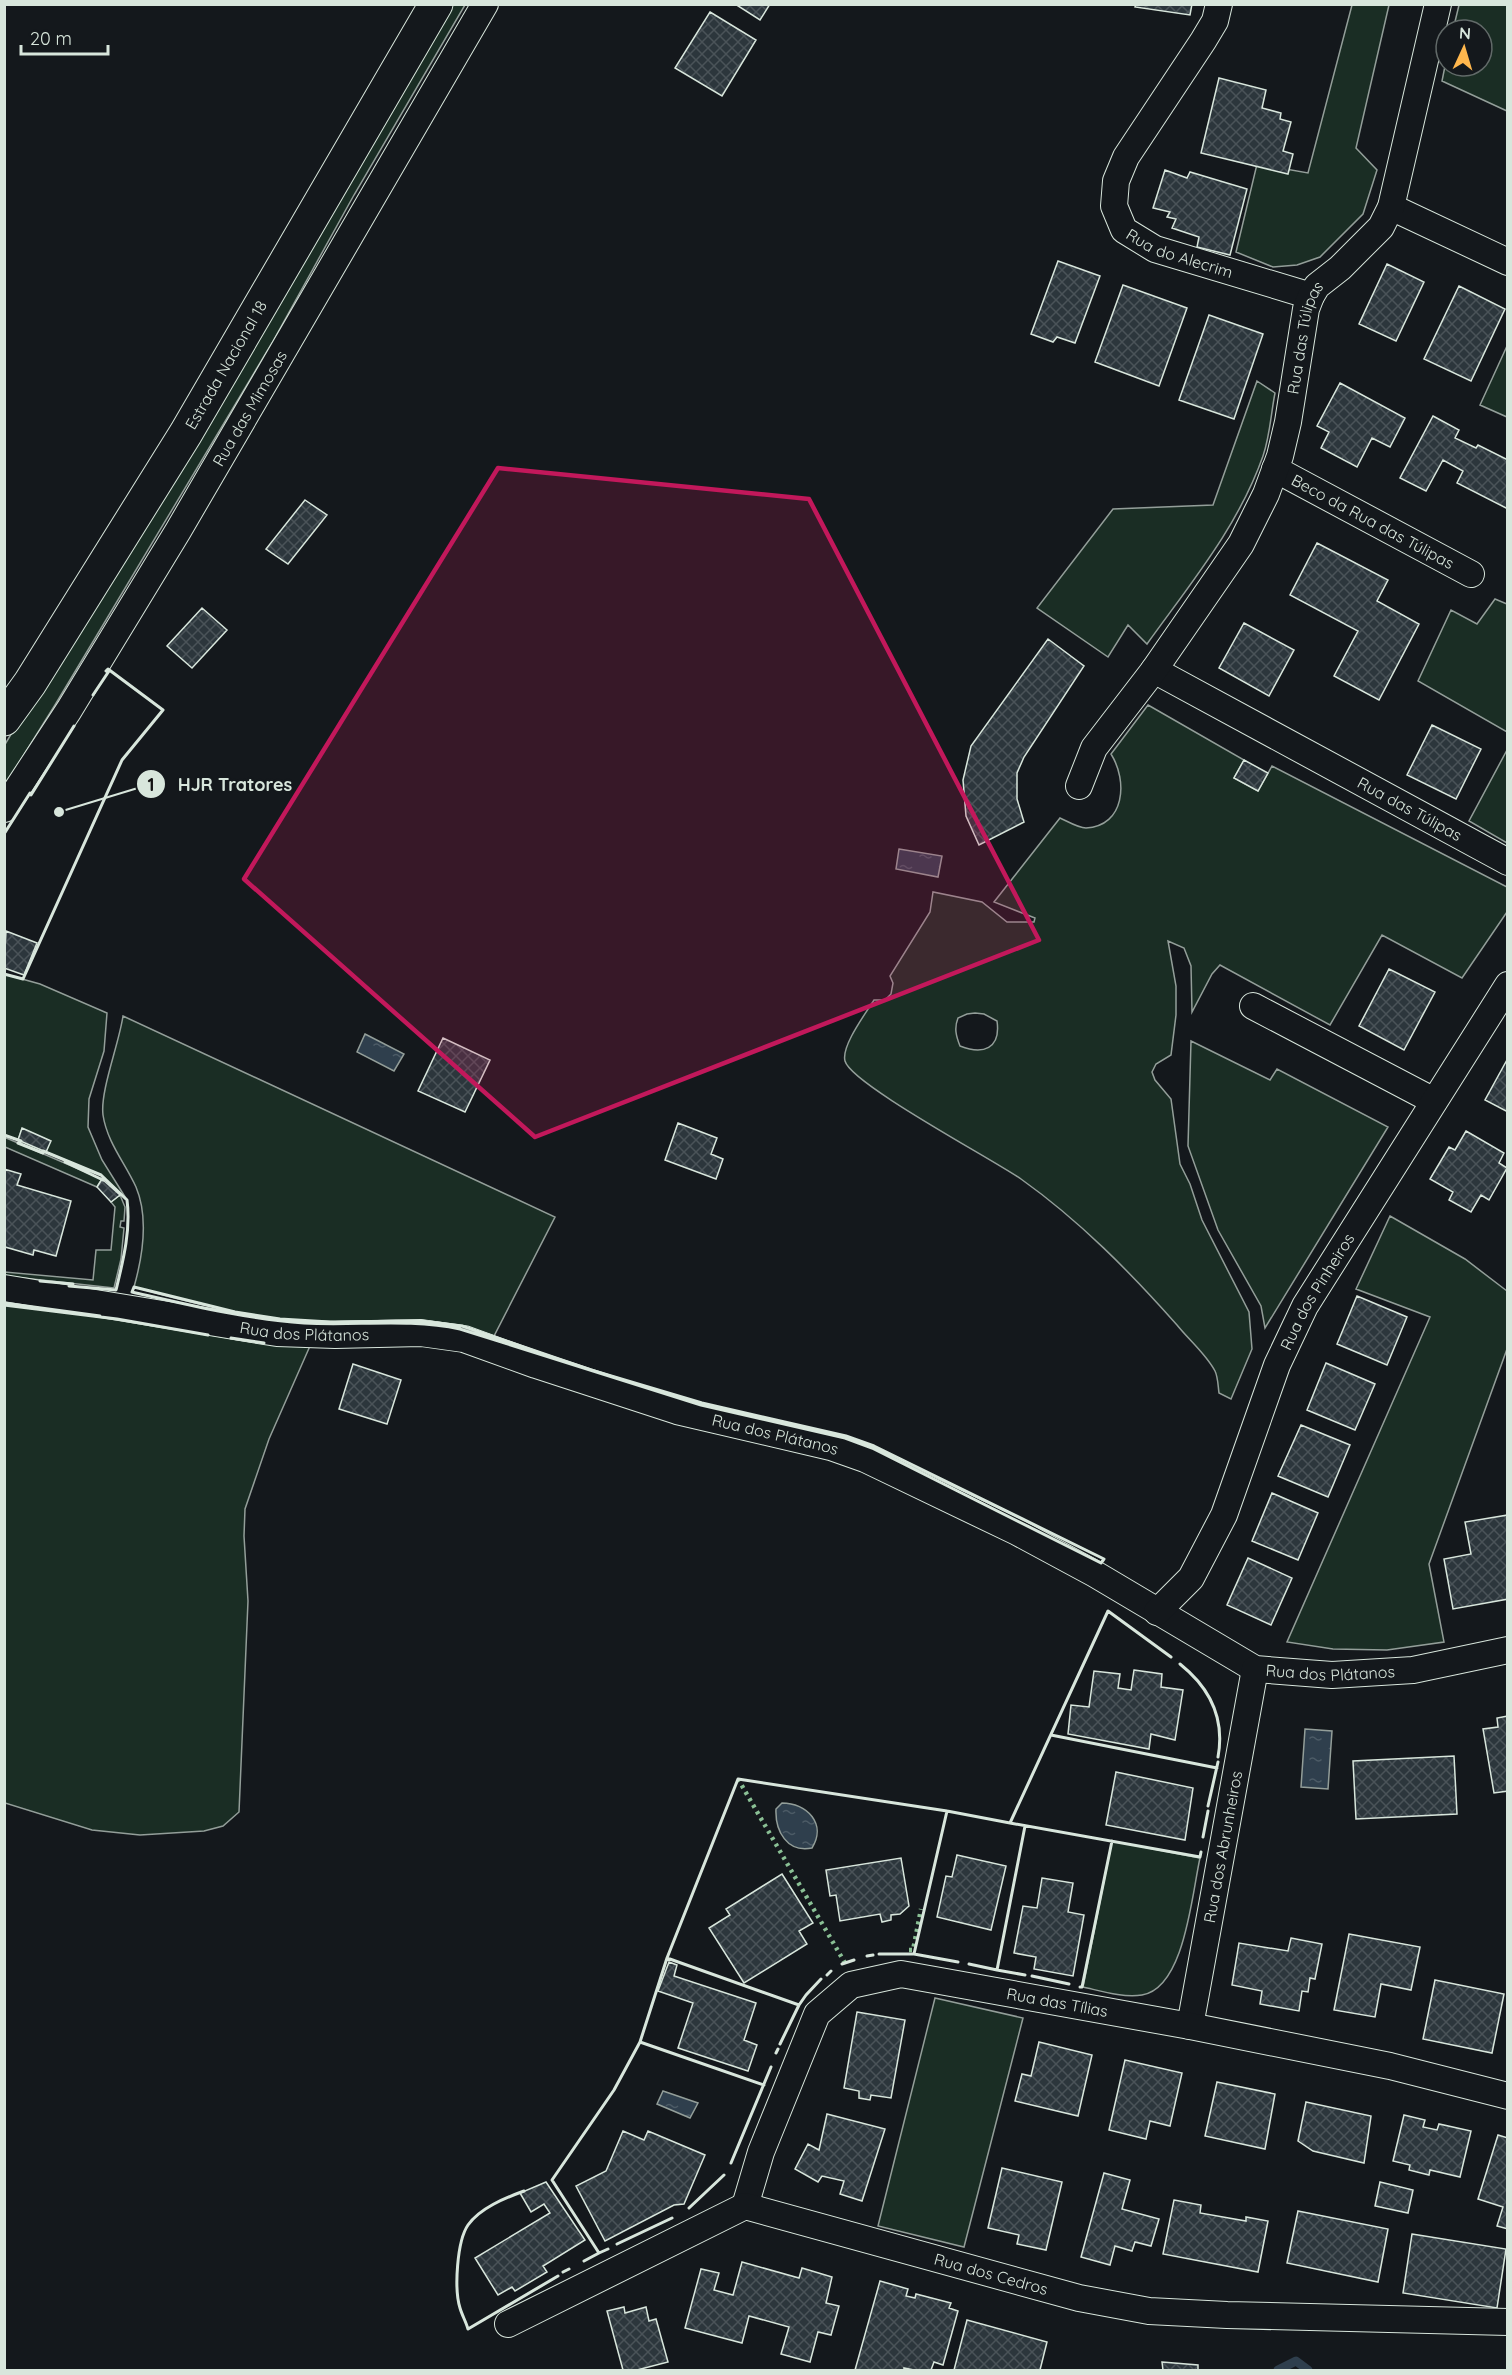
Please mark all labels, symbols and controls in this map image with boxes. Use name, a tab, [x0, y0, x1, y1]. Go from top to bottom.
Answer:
scale bar	[21, 18, 108, 56]
north arrow	[1434, 18, 1494, 78]
text: N	[1458, 23, 1472, 43]
text: 20 m	[30, 27, 72, 50]
street label: Rua do Alecrim	[1123, 224, 1235, 282]
street label: Rua das Túlipas	[1283, 276, 1327, 396]
street label: Estrada Nacional 18	[180, 297, 271, 433]
street label: Rua das Mimosas	[208, 347, 291, 470]
street label: Beco da Rua das Túlipas	[1288, 470, 1458, 573]
callout: HJR Tratores	[136, 766, 304, 802]
street label: Rua das Túlipas	[1354, 772, 1466, 845]
text: 1	[147, 773, 155, 796]
text: HJR Tratores	[178, 773, 293, 796]
street label: Rua dos Pinheiros	[1276, 1229, 1359, 1353]
street label: Rua dos Plátanos	[238, 1317, 369, 1345]
street label: Rua dos Plátanos	[710, 1410, 841, 1459]
street label: Rua dos Plátanos	[1265, 1660, 1396, 1685]
street label: Rua dos Abrunheiros	[1199, 1769, 1246, 1925]
street label: Rua das Tílias	[1005, 1983, 1110, 2021]
street label: Rua dos Cedros	[932, 2249, 1050, 2299]

